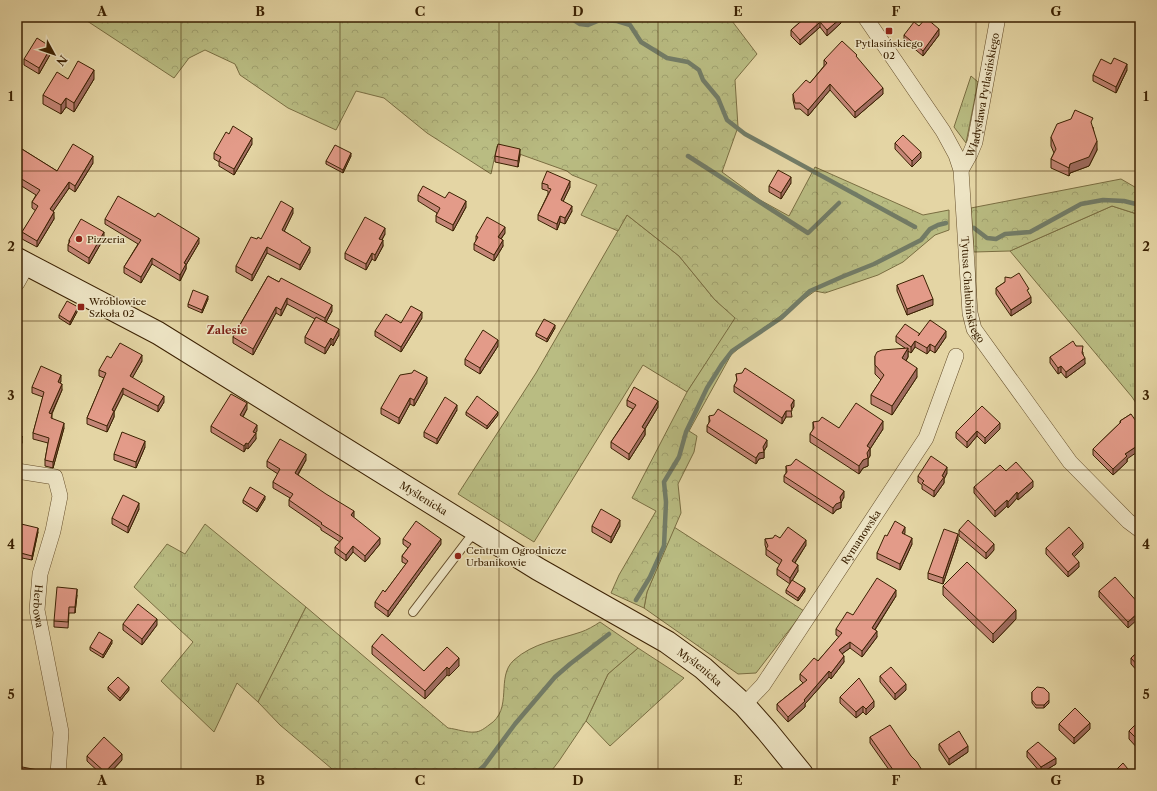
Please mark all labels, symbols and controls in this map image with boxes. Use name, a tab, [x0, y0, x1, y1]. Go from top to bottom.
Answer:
text: A	[96, 3, 108, 19]
text: B	[255, 3, 265, 19]
text: C	[415, 3, 425, 19]
text: D	[572, 3, 584, 19]
text: E	[733, 3, 743, 19]
text: F	[892, 3, 901, 19]
text: G	[1050, 3, 1062, 19]
marker: Pytlasińskiego 02	[884, 26, 894, 36]
street label: Władysława Pytlasińskiego	[963, 32, 1001, 160]
north arrow	[34, 34, 74, 74]
place label: Pytlasińskiego 02	[855, 37, 923, 62]
text: N	[53, 52, 70, 69]
text: 1	[8, 88, 14, 104]
text: 1	[1143, 88, 1149, 104]
place label: Pizzeria	[87, 233, 126, 246]
marker: Pizzeria	[74, 234, 84, 244]
street label: Tytusa Chałubińskiego	[959, 236, 988, 345]
text: 2	[7, 238, 15, 254]
text: 2	[1142, 238, 1150, 254]
place label: Wróblowice Szkoła 02	[88, 295, 147, 320]
marker: Wróblowice Szkoła 02	[76, 302, 86, 312]
district label: Zalesie	[207, 323, 248, 337]
text: 3	[7, 387, 15, 403]
text: 3	[1142, 387, 1150, 403]
street label: Myślenicka	[397, 478, 451, 518]
street label: Rymanowska	[838, 507, 884, 567]
text: 4	[7, 536, 15, 552]
text: 4	[1142, 536, 1150, 552]
place label: Centrum Ogrodnicze Urbanikowie	[466, 544, 567, 569]
marker: Centrum Ogrodnicze Urbanikowie	[453, 551, 463, 561]
street label: Herbowa	[30, 584, 47, 629]
street label: Myślenicka	[675, 645, 725, 689]
text: 5	[7, 686, 15, 702]
text: 5	[1142, 686, 1150, 702]
text: A	[96, 772, 108, 788]
text: B	[255, 772, 265, 788]
text: C	[415, 772, 425, 788]
text: D	[572, 772, 584, 788]
text: E	[733, 772, 743, 788]
text: F	[892, 772, 901, 788]
text: G	[1050, 772, 1062, 788]

